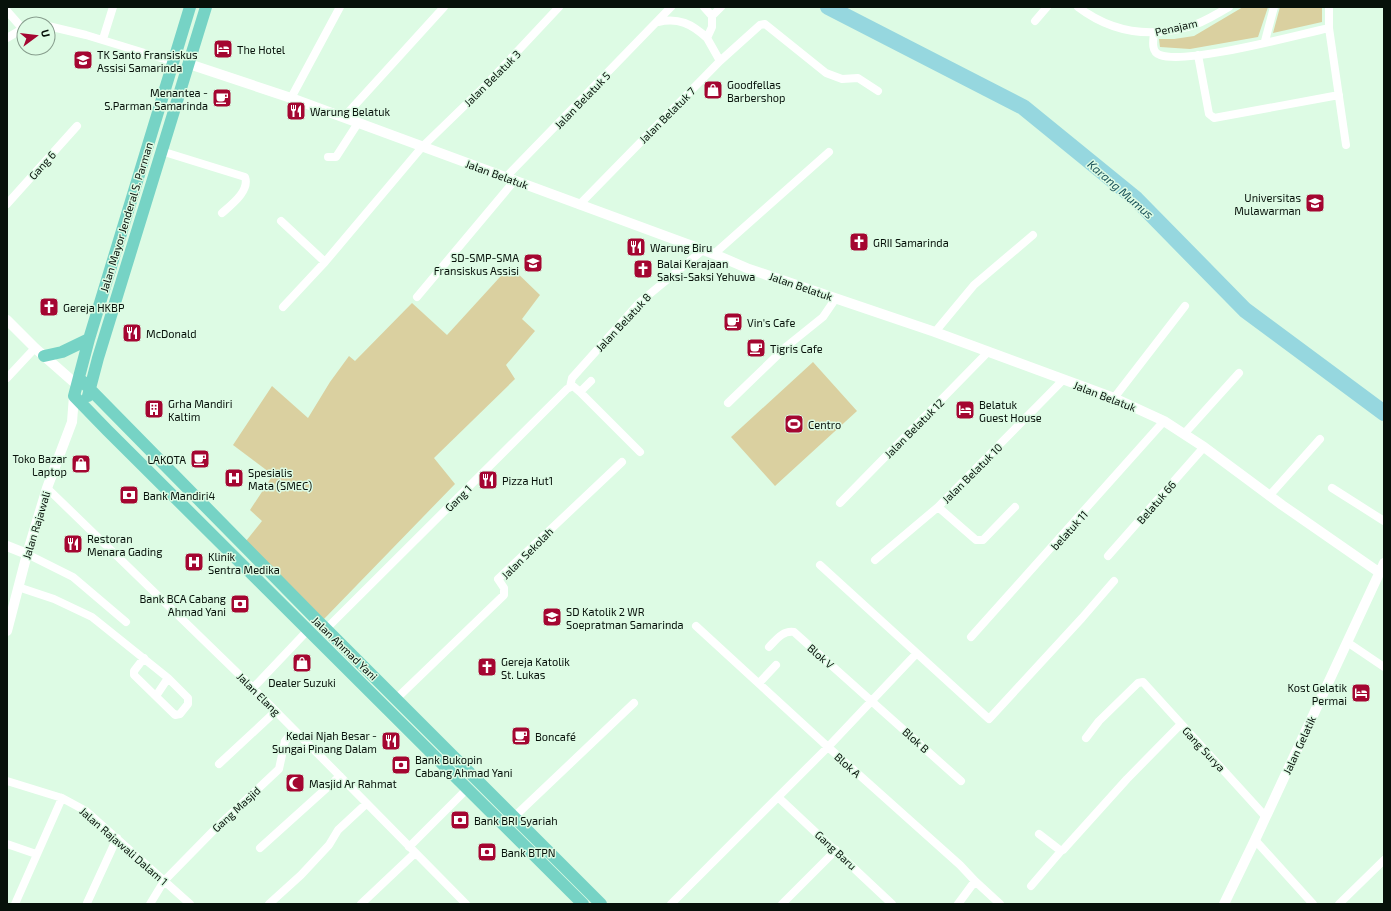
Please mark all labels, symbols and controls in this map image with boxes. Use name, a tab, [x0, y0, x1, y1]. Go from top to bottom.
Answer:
north arrow	[16, 16, 56, 56]
street label: Penajam	[1153, 16, 1199, 39]
text: U	[39, 28, 53, 39]
hotel icon: The Hotel	[212, 38, 234, 60]
place label: The Hotel	[237, 43, 286, 56]
street label: Jalan Belatuk 3	[461, 47, 523, 109]
place label: TK Santo Fransiskus Assisi Samarinda	[97, 48, 198, 74]
school or university icon: TK Santo Fransiskus Assisi Samarinda	[72, 49, 94, 71]
street label: Jalan Belatuk 5	[552, 69, 613, 131]
place label: Goodfellas Barbershop	[727, 78, 785, 104]
shop icon: Goodfellas Barbershop	[702, 79, 724, 101]
street label: Jalan Belatuk 7	[636, 84, 698, 146]
place label: Menantea - S.Parman Samarinda	[104, 86, 208, 112]
cafe icon: Menantea - S.Parman Samarinda	[211, 87, 233, 109]
restaurant icon: Warung Belatuk	[285, 100, 307, 122]
place label: Warung Belatuk	[310, 105, 390, 118]
street label: Jalan Mayor Jenderal S. Parman	[97, 140, 155, 294]
street label: Gang 6	[26, 148, 58, 182]
street label: Jalan Belatuk	[464, 157, 531, 192]
water label: Karang Mumus	[1085, 157, 1157, 221]
place label: Universitas Mulawarman	[1234, 191, 1301, 217]
school or university icon: Universitas Mulawarman	[1304, 192, 1326, 214]
church icon: GRII Samarinda	[848, 231, 870, 253]
restaurant icon: Warung Biru	[625, 236, 647, 258]
place label: GRII Samarinda	[873, 236, 949, 249]
place label: Warung Biru	[650, 241, 712, 254]
place label: SD-SMP-SMA Fransiskus Assisi	[434, 251, 519, 277]
school or university icon: SD-SMP-SMA Fransiskus Assisi	[522, 252, 544, 274]
place label: Balai Kerajaan Saksi-Saksi Yehuwa	[657, 257, 755, 283]
church icon: Balai Kerajaan Saksi-Saksi Yehuwa	[632, 258, 654, 280]
street label: Jalan Belatuk	[768, 269, 835, 303]
street label: Jalan Belatuk 8	[593, 290, 653, 354]
church icon: Gereja HKBP	[38, 296, 60, 318]
place label: Gereja HKBP	[63, 301, 124, 315]
cafe icon: Vin's Cafe	[722, 311, 744, 333]
place label: Vin's Cafe	[747, 316, 795, 329]
restaurant icon: McDonald	[121, 322, 143, 344]
place label: McDonald	[146, 327, 197, 340]
cafe icon: Tigris Cafe	[745, 337, 767, 359]
place label: Tigris Cafe	[770, 342, 823, 355]
street label: Jalan Belatuk	[1072, 378, 1139, 414]
street label: Jalan Belatuk 12	[881, 395, 947, 461]
place label: Grha Mandiri Kaltim	[168, 397, 232, 423]
building icon: Grha Mandiri Kaltim	[143, 398, 165, 420]
place label: Belatuk Guest House	[979, 398, 1042, 424]
hotel icon: Belatuk Guest House	[954, 399, 976, 421]
sports icon: Centro	[783, 413, 805, 435]
place label: Centro	[808, 418, 841, 431]
street label: Jalan Belatuk 10	[939, 440, 1005, 506]
cafe icon: LAKOTA	[189, 448, 211, 470]
place label: Toko Bazar Laptop	[13, 452, 68, 478]
shop icon: Toko Bazar Laptop	[70, 453, 92, 475]
place label: LAKOTA	[147, 453, 186, 466]
place label: Spesialis Mata (SMEC)	[248, 466, 312, 492]
hospital icon: Spesialis Mata (SMEC)	[223, 467, 245, 489]
restaurant icon: Pizza Hut1	[477, 469, 499, 491]
place label: Pizza Hut1	[502, 474, 553, 487]
street label: Belatuk 66	[1134, 478, 1178, 526]
street label: Gang 1	[442, 482, 474, 514]
bank icon: Bank Mandiri4	[118, 484, 140, 506]
street label: Jalan Rajawali	[19, 489, 53, 561]
place label: Bank Mandiri4	[143, 489, 215, 502]
street label: belatuk 11	[1048, 508, 1090, 552]
street label: Jalan Sekolah	[499, 525, 555, 581]
place label: Restoran Menara Gading	[87, 532, 162, 558]
restaurant icon: Restoran Menara Gading	[62, 533, 84, 555]
place label: Klinik Sentra Medika	[208, 550, 280, 576]
hospital icon: Klinik Sentra Medika	[183, 551, 205, 573]
place label: Bank BCA Cabang Ahmad Yani	[140, 592, 226, 618]
bank icon: Bank BCA Cabang Ahmad Yani	[229, 593, 251, 615]
place label: SD Katolik 2 WR Soepratman Samarinda	[566, 605, 684, 631]
school or university icon: SD Katolik 2 WR Soepratman Samarinda	[541, 606, 563, 628]
street label: Jalan Ahmad Yani	[310, 614, 380, 682]
street label: Blok V	[805, 641, 837, 671]
shop icon: Dealer Suzuki	[291, 652, 313, 674]
place label: Gereja Katolik St. Lukas	[501, 655, 570, 681]
church icon: Gereja Katolik St. Lukas	[476, 656, 498, 678]
street label: Jalan Elang	[235, 670, 283, 718]
place label: Dealer Suzuki	[268, 676, 336, 689]
place label: Kost Gelatik Permai	[1288, 681, 1347, 707]
hotel icon: Kost Gelatik Permai	[1350, 682, 1372, 704]
street label: Jalan Gelatik	[1280, 714, 1318, 776]
street label: Gang Surya	[1180, 724, 1228, 774]
cafe icon: Boncafé	[510, 725, 532, 747]
street label: Blok B	[900, 725, 932, 755]
place label: Kedai Njah Besar - Sungai Pinang Dalam	[272, 729, 377, 755]
restaurant icon: Kedai Njah Besar - Sungai Pinang Dalam	[380, 730, 402, 752]
place label: Boncafé	[535, 730, 576, 743]
street label: Blok A	[832, 750, 864, 780]
place label: Bank Bukopin Cabang Ahmad Yani	[415, 753, 513, 779]
bank icon: Bank Bukopin Cabang Ahmad Yani	[390, 754, 412, 776]
mosque icon: Masjid Ar Rahmat	[284, 772, 306, 794]
place label: Masjid Ar Rahmat	[309, 777, 397, 791]
street label: Gang Masjid	[209, 783, 263, 835]
street label: Jalan Rajawali Dalam 1	[77, 804, 171, 888]
bank icon: Bank BRI Syariah	[449, 809, 471, 831]
place label: Bank BRI Syariah	[474, 814, 558, 827]
street label: Gang Baru	[813, 828, 859, 872]
bank icon: Bank BTPN	[476, 841, 498, 863]
place label: Bank BTPN	[501, 846, 556, 859]

